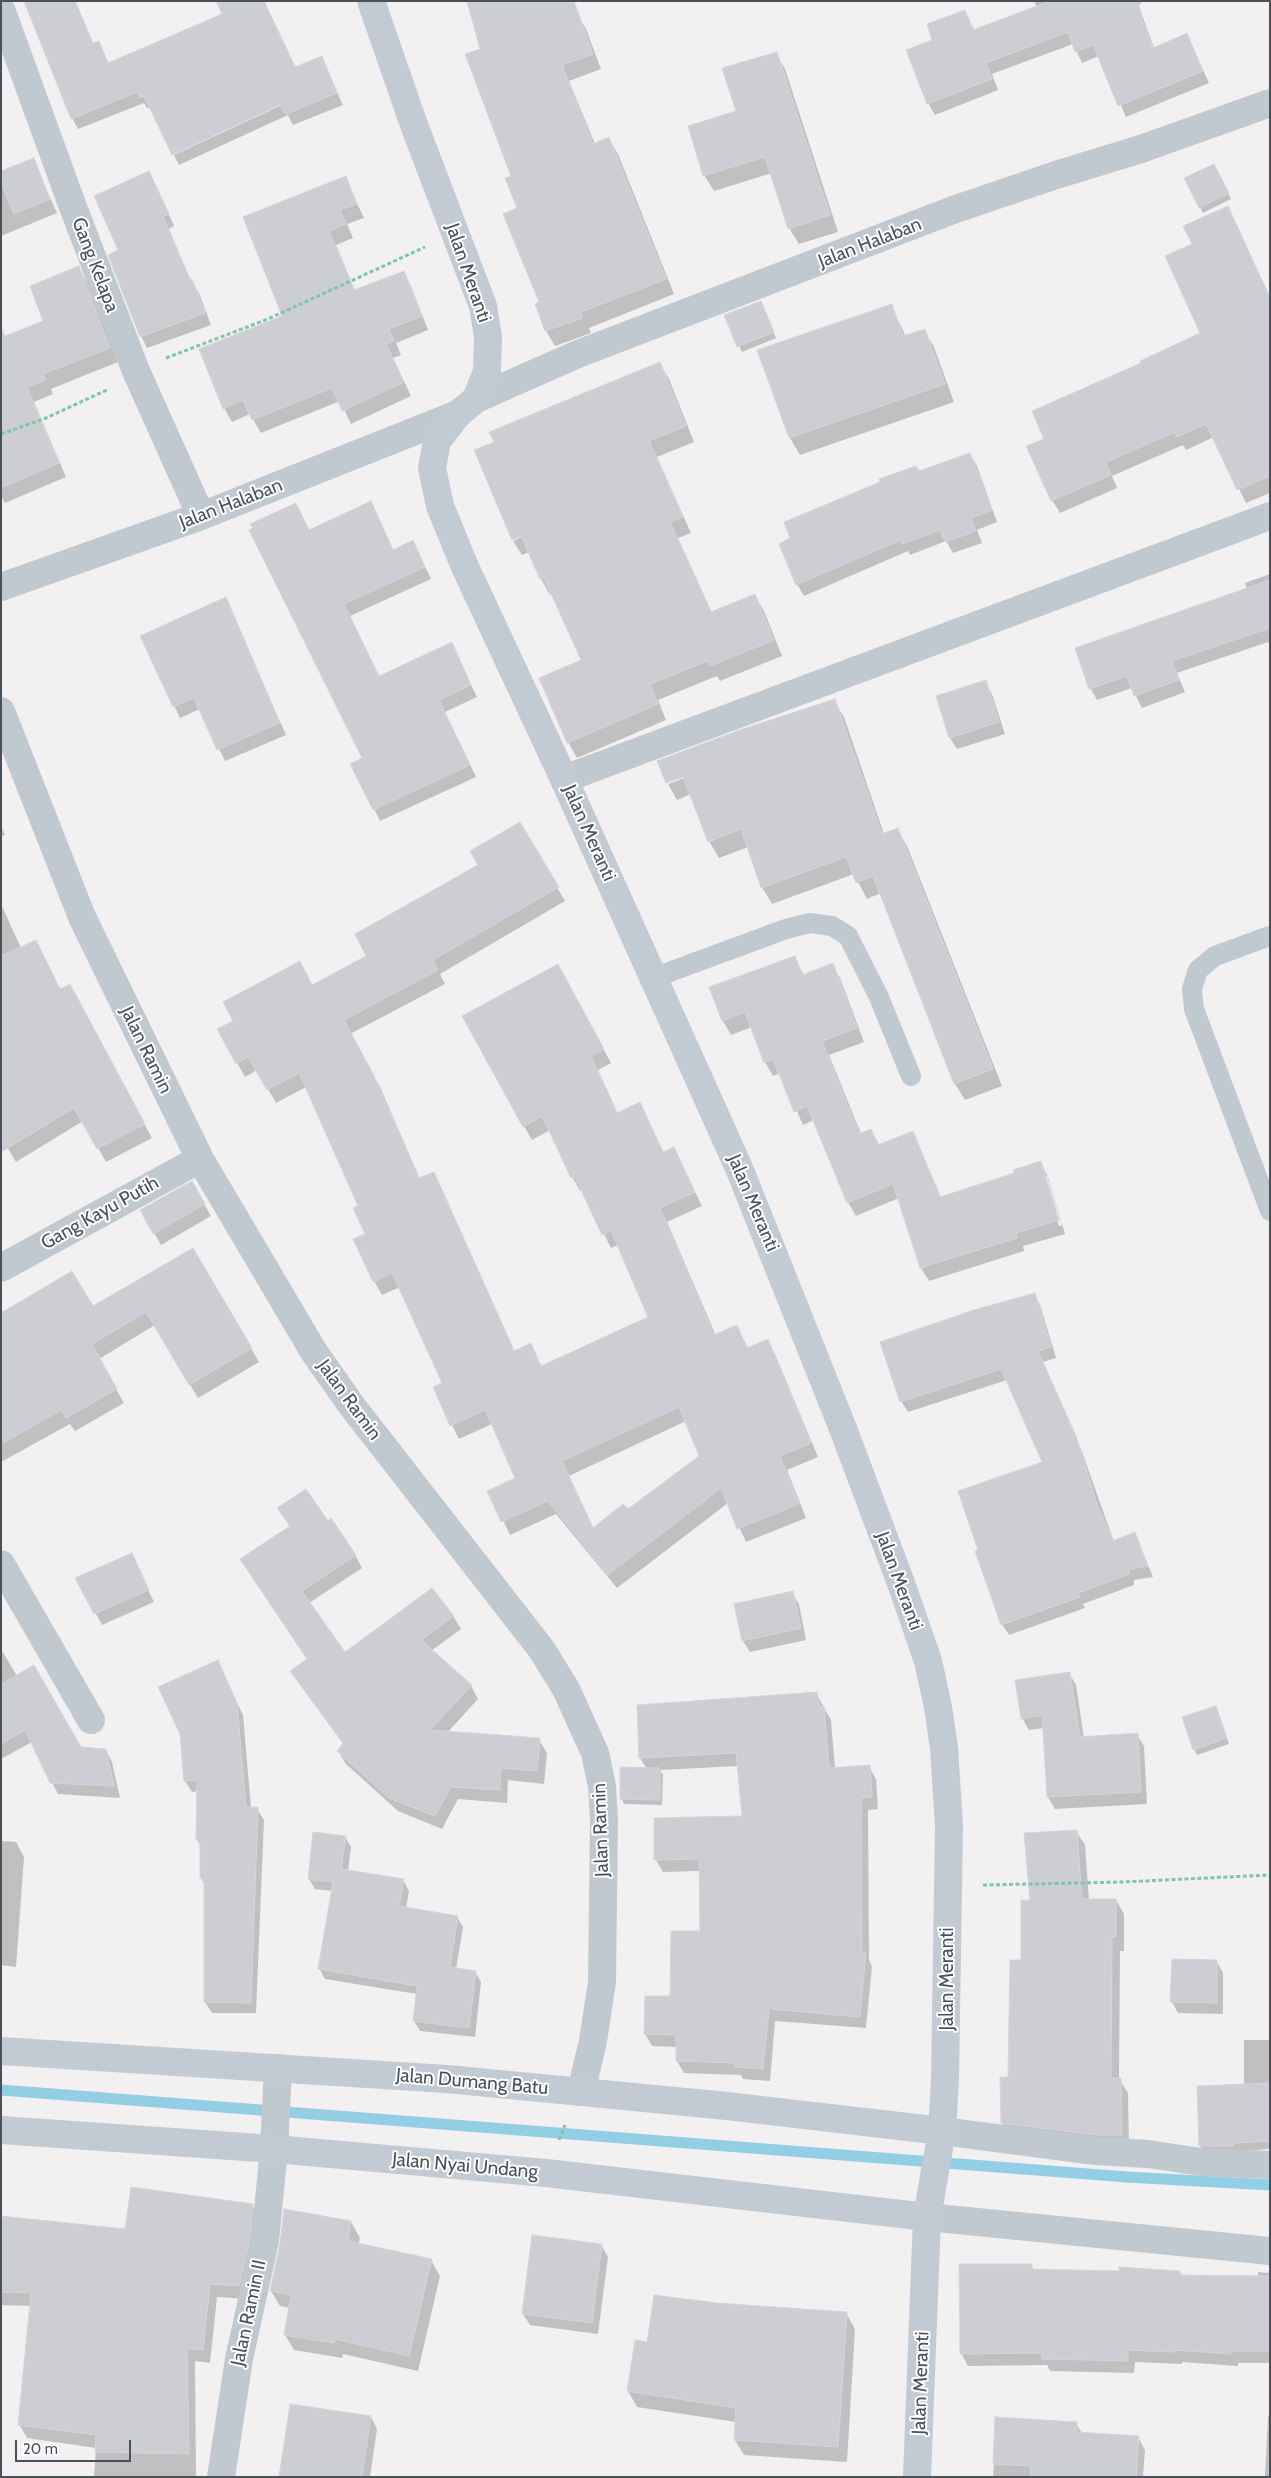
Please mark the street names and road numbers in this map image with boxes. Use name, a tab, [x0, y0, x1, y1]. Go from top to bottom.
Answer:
street label: Jalan Halaban	[815, 213, 925, 273]
street label: Gang Kelapa	[67, 215, 123, 315]
street label: Jalan Meranti	[440, 221, 496, 325]
street label: Jalan Halaban	[176, 474, 286, 534]
street label: Jalan Meranti	[558, 781, 620, 885]
street label: Jalan Ramin	[115, 1003, 177, 1097]
street label: Jalan Meranti	[722, 1151, 784, 1255]
street label: Gang Kayu Putih	[37, 1171, 163, 1255]
street label: Jalan Ramin	[312, 1355, 386, 1445]
street label: Jalan Meranti	[871, 1529, 927, 1633]
street label: Jalan Ramin	[588, 1783, 614, 1877]
street label: Jalan Meranti	[936, 1927, 958, 2031]
street label: Jalan Dumang Batu	[395, 2064, 549, 2100]
street label: Jalan Nyai Undang	[391, 2148, 539, 2184]
street label: Jalan Ramin II	[227, 2258, 271, 2368]
street label: Jalan Meranti	[908, 2331, 934, 2435]

